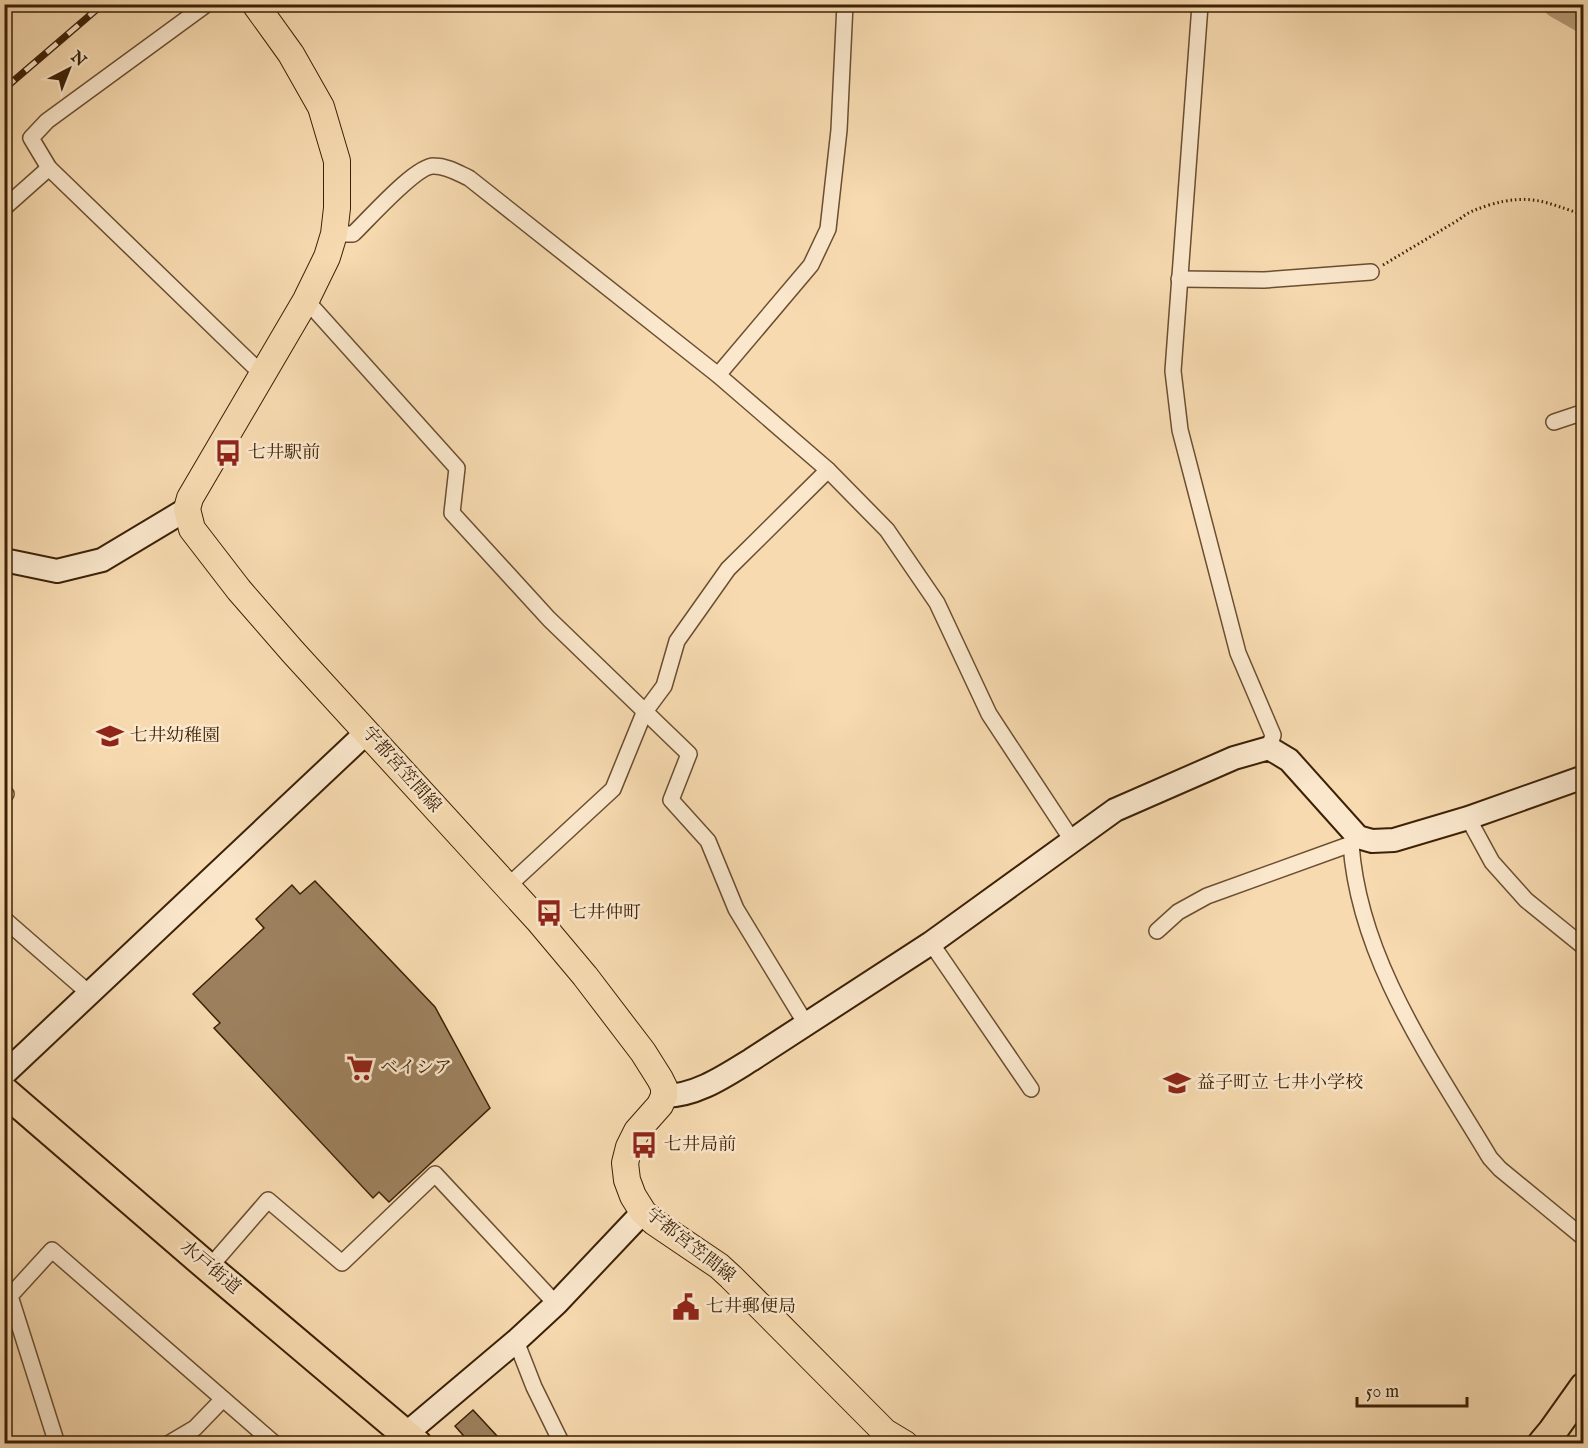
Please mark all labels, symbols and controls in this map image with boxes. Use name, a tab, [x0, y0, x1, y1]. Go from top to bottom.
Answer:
north arrow	[39, 39, 99, 99]
text: N	[65, 47, 90, 72]
bus stop icon: 七井駅前	[213, 438, 243, 468]
place label: 七井駅前	[248, 442, 320, 465]
school or university icon: 七井幼稚園	[95, 721, 125, 751]
street label: 宇都宮笠間線	[356, 722, 446, 818]
place label: 七井幼稚園	[130, 725, 220, 748]
bus stop icon: 七井仲町	[534, 898, 564, 928]
place label: 七井仲町	[569, 902, 641, 925]
supermarket icon: ベイシア	[345, 1053, 375, 1083]
place label: ベイシア	[380, 1057, 452, 1080]
school or university icon: 益子町立 七井小学校	[1162, 1068, 1192, 1098]
place label: 益子町立 七井小学校	[1197, 1072, 1363, 1095]
bus stop icon: 七井局前	[629, 1130, 659, 1160]
place label: 七井局前	[664, 1134, 736, 1157]
street label: 宇都宮笠間線	[640, 1204, 740, 1288]
street label: 水戸街道	[175, 1236, 245, 1300]
public building icon: 七井郵便局	[671, 1292, 701, 1322]
place label: 七井郵便局	[706, 1296, 796, 1319]
scale bar	[1357, 1370, 1466, 1408]
text: 50 m	[1366, 1381, 1399, 1404]

